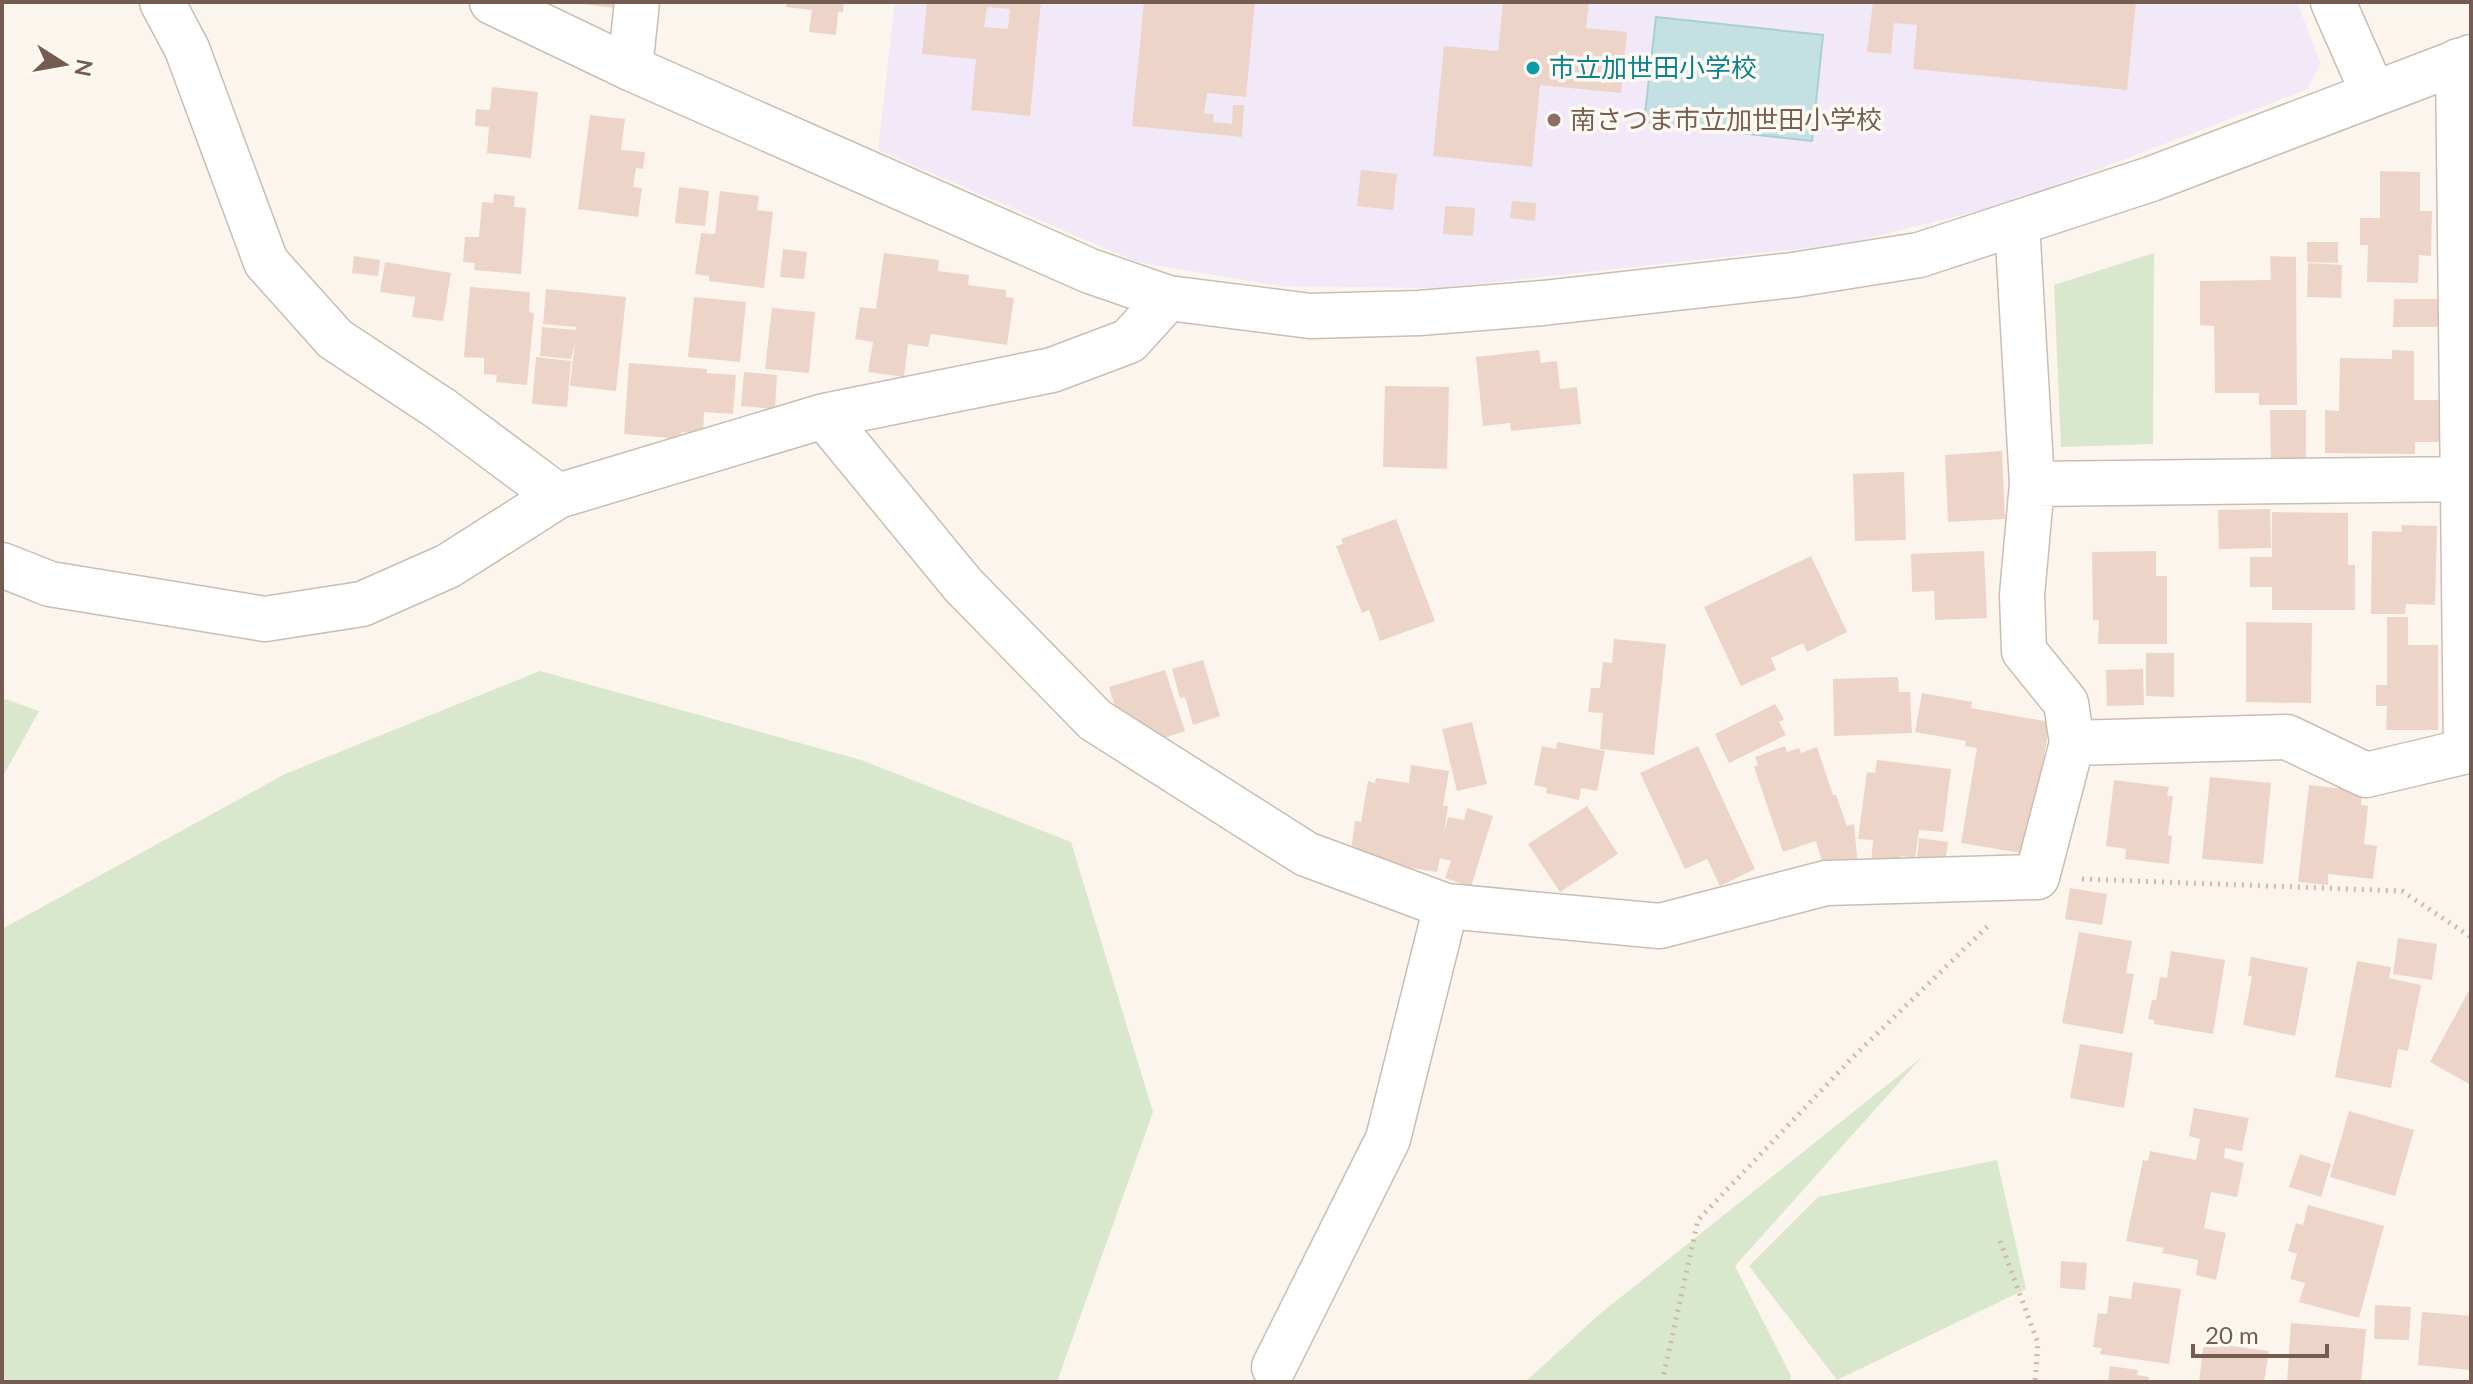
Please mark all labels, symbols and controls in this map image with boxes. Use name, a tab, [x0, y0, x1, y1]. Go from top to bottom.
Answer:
north arrow	[24, 24, 104, 104]
place label: 市立加世田小学校	[1549, 51, 1757, 83]
text: N	[69, 57, 99, 79]
marker: 市立加世田小学校	[1524, 59, 1542, 77]
place label: 南さつま市立加世田小学校	[1570, 103, 1882, 135]
marker: 南さつま市立加世田小学校	[1545, 111, 1563, 129]
scale bar	[2193, 1308, 2327, 1358]
text: 20 m	[2205, 1320, 2259, 1349]

